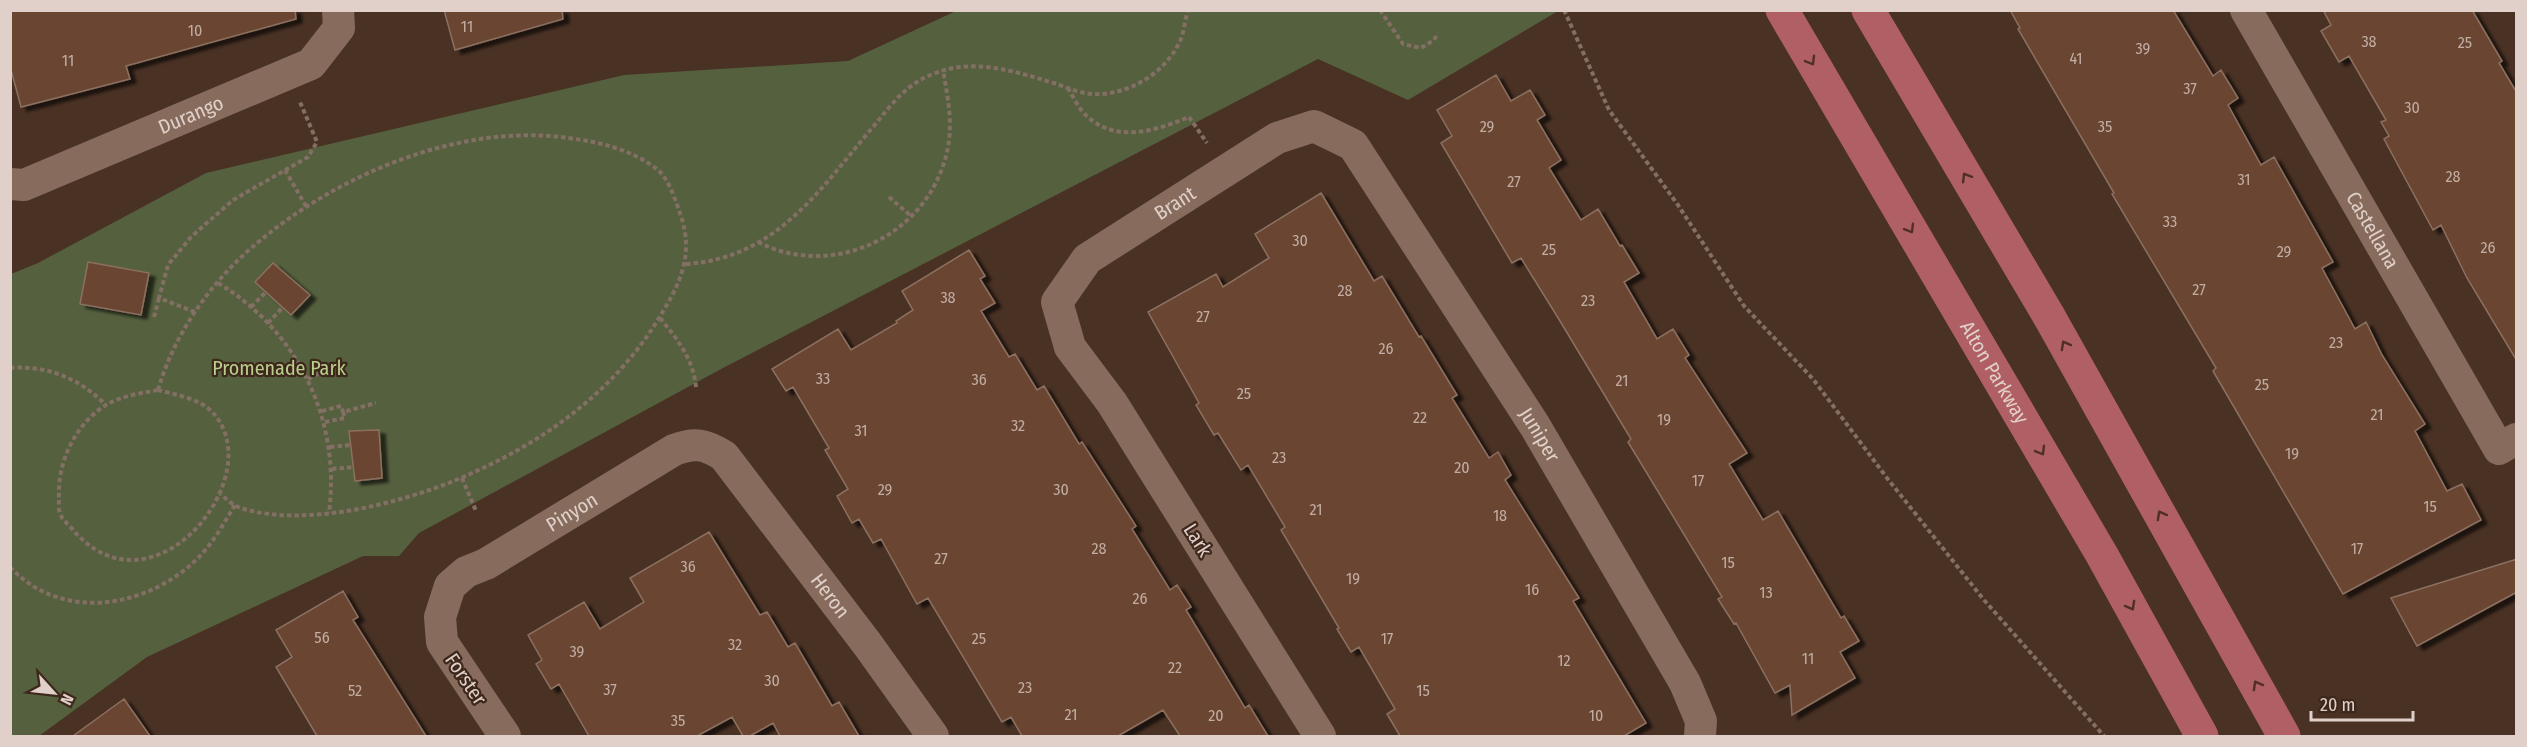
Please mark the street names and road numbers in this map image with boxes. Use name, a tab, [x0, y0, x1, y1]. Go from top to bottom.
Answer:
street label: Durango	[155, 90, 227, 139]
street label: Brant	[1150, 181, 1200, 225]
street label: Castellana	[2341, 187, 2404, 273]
street label: Alton Parkway	[1955, 317, 2034, 428]
street label: Juniper	[1514, 403, 1565, 466]
street label: Pinyon	[542, 487, 602, 537]
street label: Lark	[1179, 519, 1218, 562]
street label: Heron	[806, 569, 855, 623]
street label: Forster	[440, 649, 492, 709]

